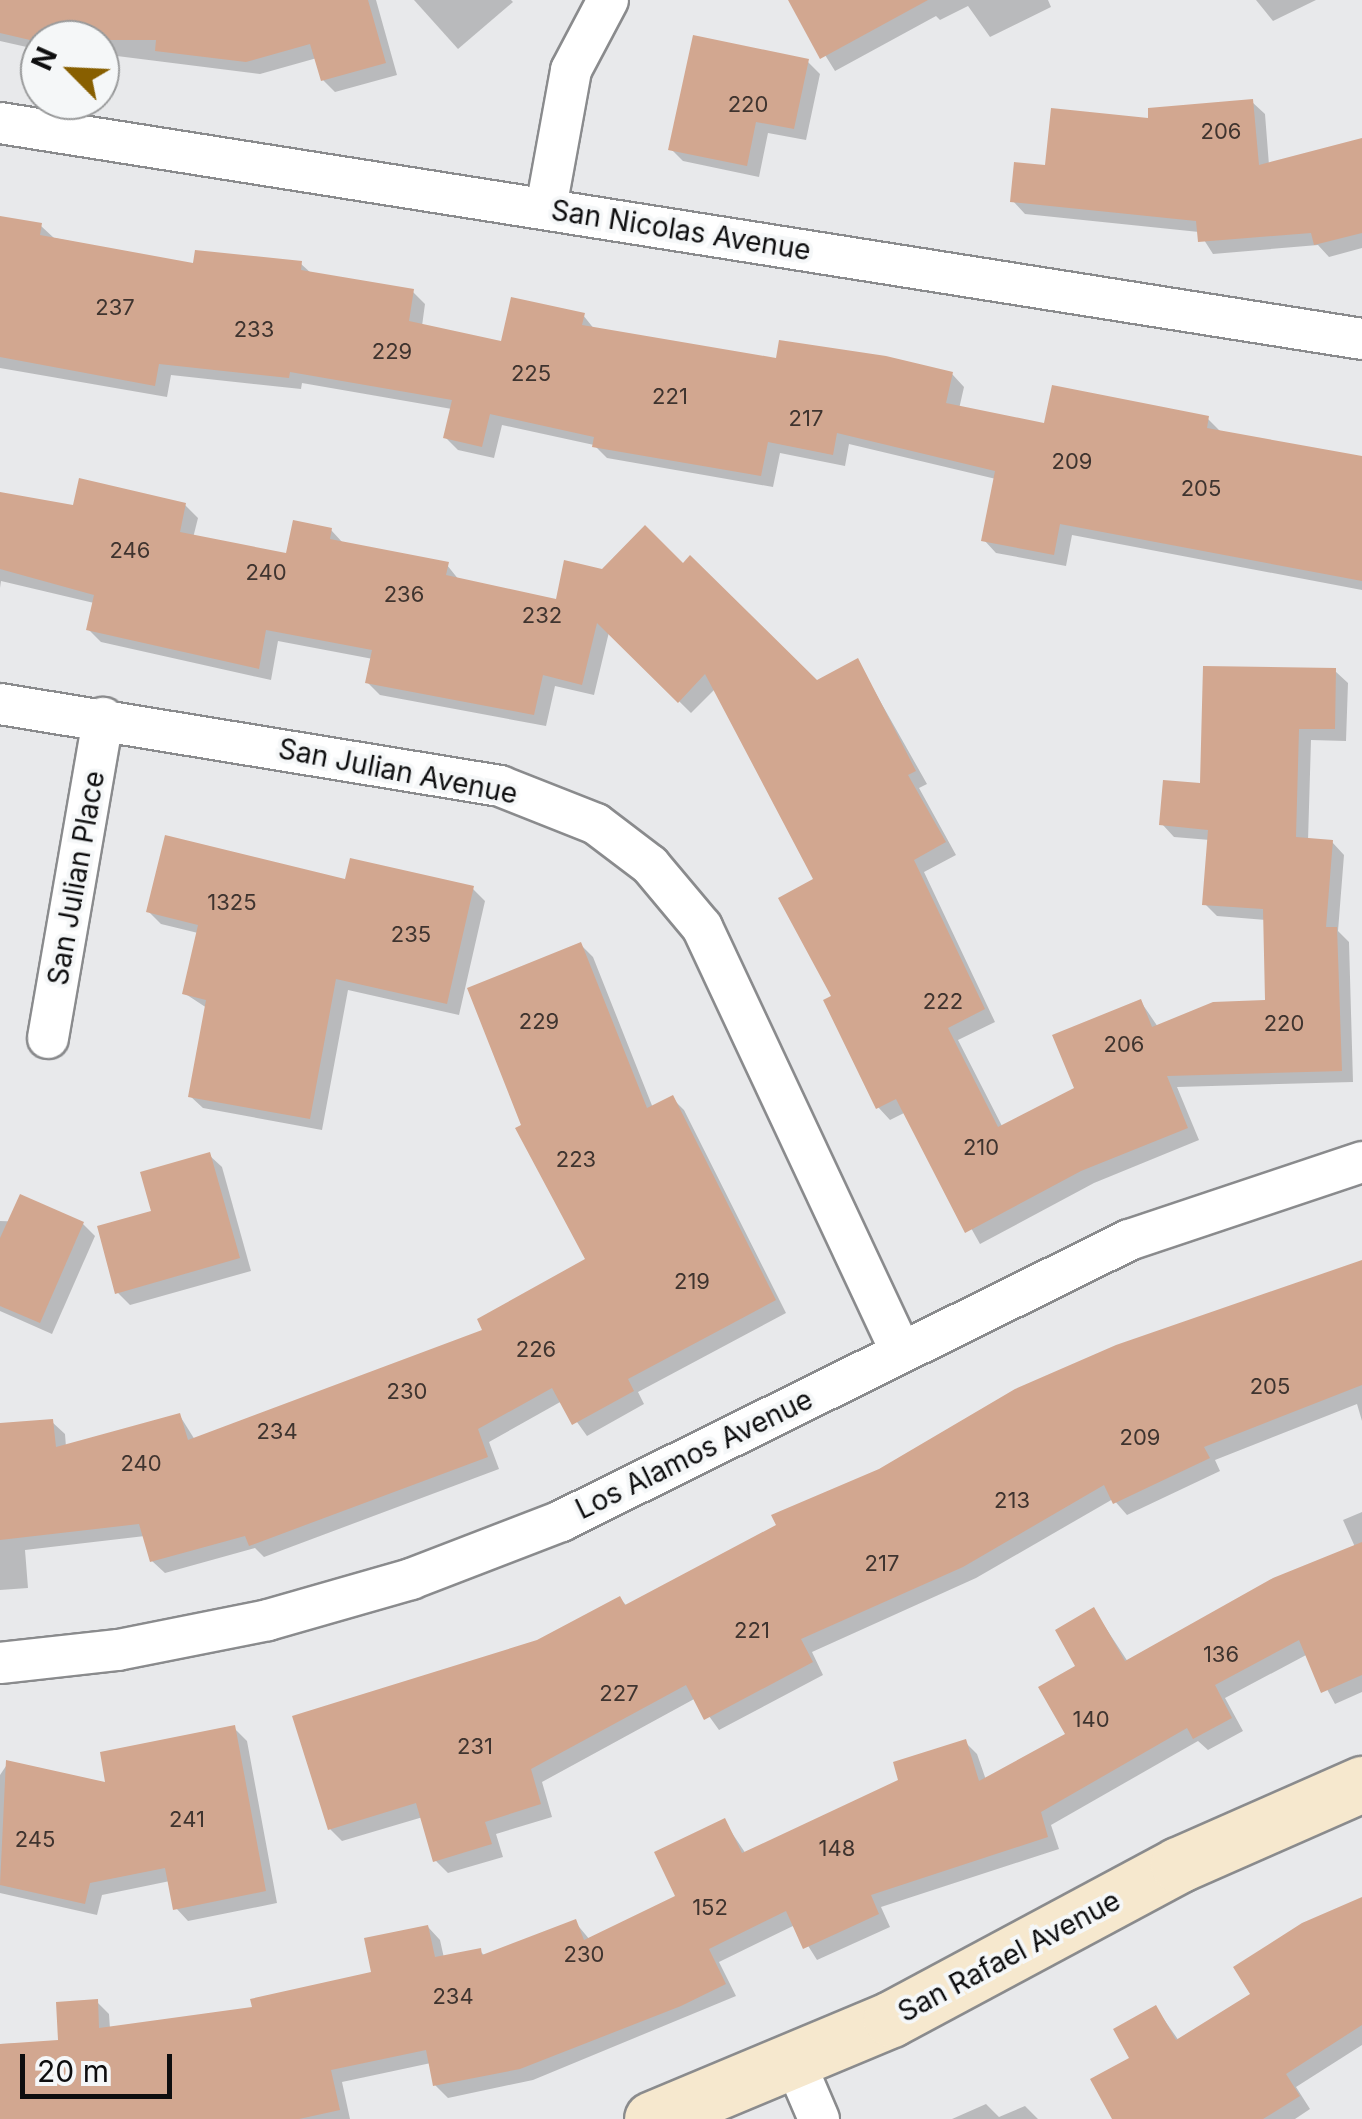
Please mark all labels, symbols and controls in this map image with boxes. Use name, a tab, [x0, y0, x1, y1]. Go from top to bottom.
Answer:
north arrow	[20, 20, 120, 120]
text: N	[25, 42, 64, 75]
house number: 220	[728, 92, 768, 118]
house number: 206	[1201, 119, 1241, 145]
street label: San Nicolas Avenue	[549, 193, 813, 267]
house number: 237	[95, 295, 135, 321]
house number: 233	[234, 317, 274, 343]
house number: 229	[372, 339, 412, 365]
house number: 225	[511, 361, 551, 387]
house number: 221	[652, 384, 688, 410]
house number: 217	[789, 406, 823, 432]
house number: 209	[1052, 449, 1092, 475]
house number: 205	[1181, 476, 1221, 502]
house number: 246	[110, 538, 150, 564]
house number: 240	[245, 560, 287, 586]
house number: 236	[384, 582, 424, 608]
house number: 232	[522, 603, 562, 629]
street label: San Julian Avenue	[276, 731, 520, 811]
street label: San Julian Place	[41, 768, 111, 988]
house number: 1325	[207, 890, 257, 916]
house number: 235	[391, 922, 431, 948]
house number: 222	[923, 989, 963, 1015]
house number: 229	[519, 1009, 559, 1035]
house number: 220	[1264, 1011, 1304, 1037]
house number: 206	[1104, 1032, 1144, 1058]
house number: 210	[963, 1135, 999, 1161]
house number: 223	[556, 1147, 596, 1173]
house number: 219	[674, 1269, 710, 1295]
house number: 226	[516, 1337, 556, 1363]
house number: 205	[1250, 1374, 1290, 1400]
house number: 230	[387, 1379, 427, 1405]
street label: Los Alamos Avenue	[570, 1382, 818, 1526]
house number: 234	[256, 1419, 298, 1445]
house number: 209	[1120, 1425, 1160, 1451]
house number: 240	[120, 1451, 162, 1477]
house number: 213	[994, 1488, 1030, 1514]
house number: 217	[865, 1551, 899, 1577]
house number: 221	[734, 1618, 770, 1644]
house number: 136	[1203, 1642, 1239, 1668]
house number: 227	[599, 1681, 639, 1707]
house number: 140	[1072, 1707, 1110, 1733]
house number: 231	[457, 1734, 493, 1760]
house number: 241	[169, 1807, 205, 1833]
house number: 245	[15, 1827, 55, 1853]
house number: 148	[819, 1836, 855, 1862]
street label: San Rafael Avenue	[892, 1883, 1126, 2029]
house number: 152	[692, 1895, 728, 1921]
house number: 230	[564, 1942, 604, 1968]
house number: 234	[432, 1984, 474, 2010]
scale bar	[25, 2034, 178, 2096]
text: 20 m	[37, 2053, 109, 2089]

